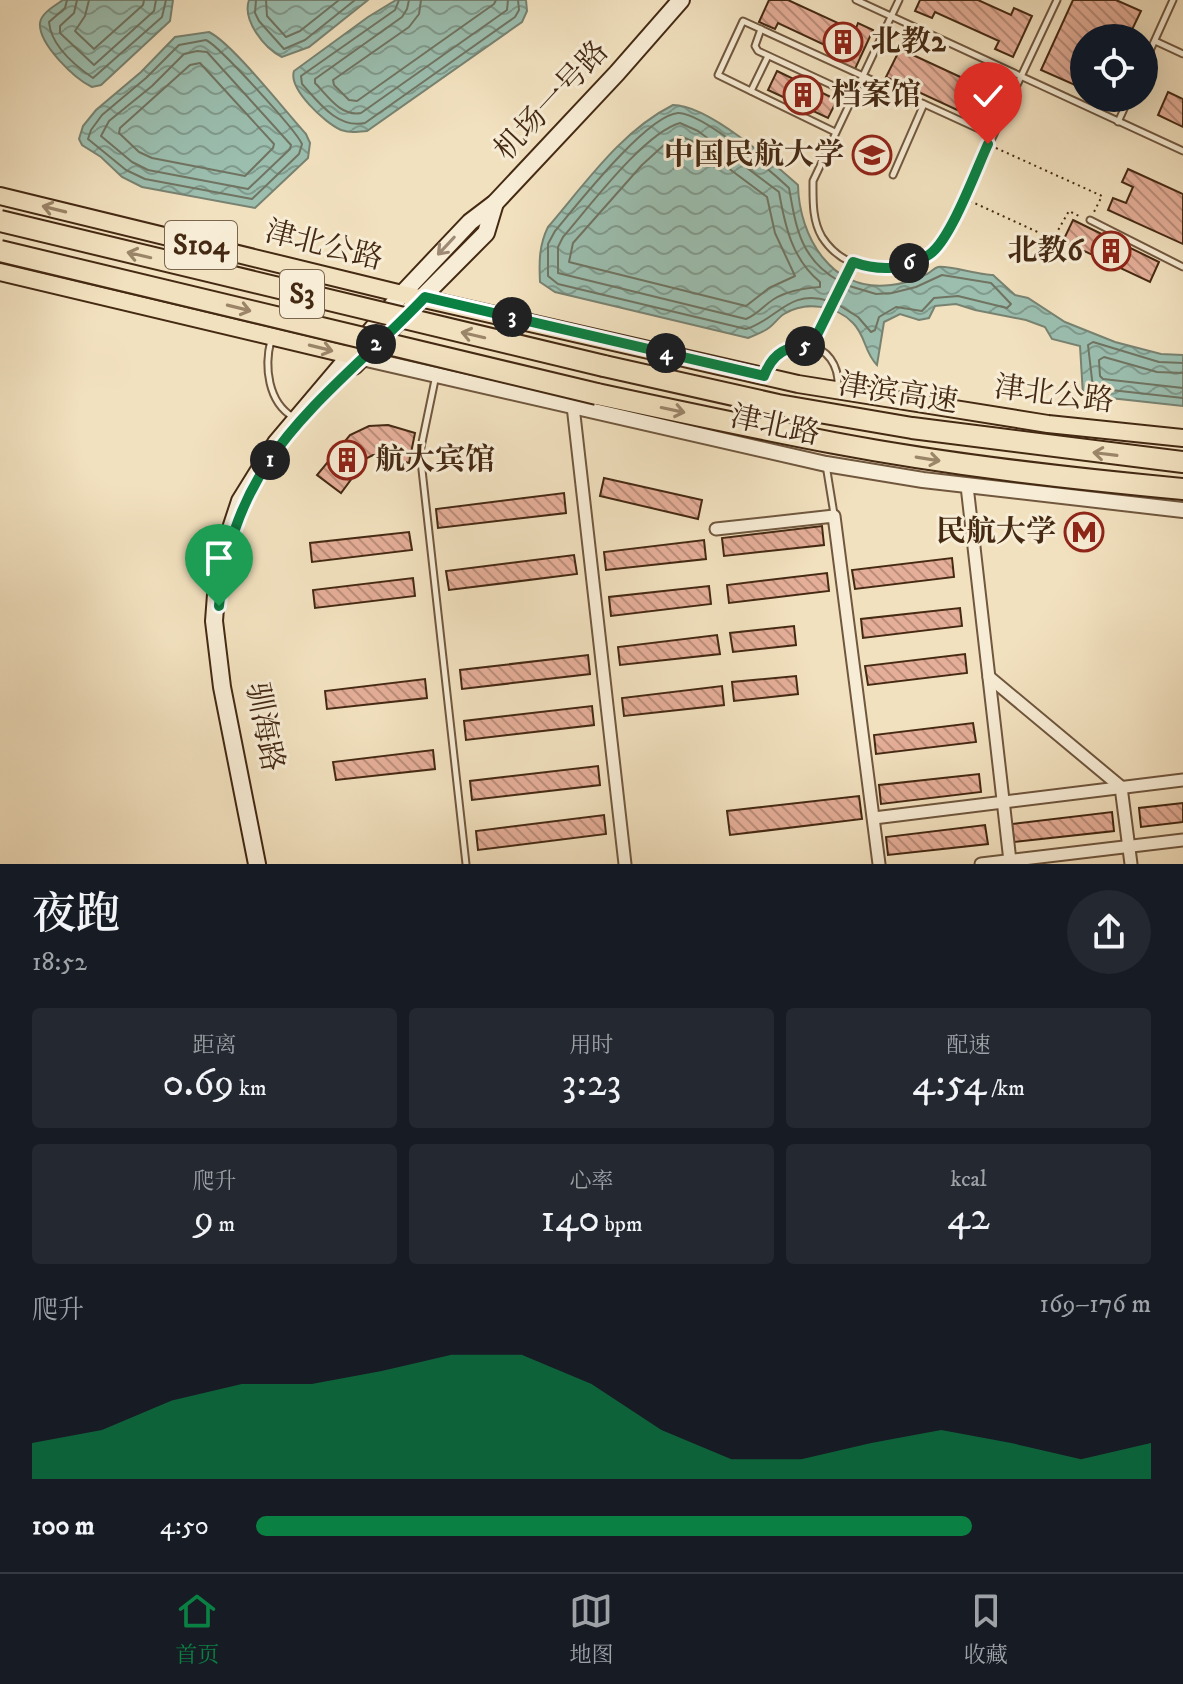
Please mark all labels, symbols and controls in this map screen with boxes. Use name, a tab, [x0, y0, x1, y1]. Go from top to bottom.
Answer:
building icon: 北教2	[822, 21, 864, 63]
place label: 北教2	[871, 24, 946, 61]
map controls	[1070, 24, 1158, 112]
button: locate	[1070, 24, 1158, 112]
street label: 机场一号路	[487, 34, 617, 168]
pin	[954, 62, 1022, 144]
building icon: 档案馆	[782, 74, 824, 116]
icon: check	[966, 74, 1010, 118]
place label: 档案馆	[831, 77, 921, 114]
school or university icon: 中国民航大学	[851, 134, 893, 176]
place label: 中国民航大学	[664, 137, 844, 174]
one-way arrow	[41, 201, 67, 216]
street label: 津北公路	[261, 214, 387, 278]
road number: S104	[165, 221, 237, 269]
building icon: 北教6	[1090, 230, 1132, 272]
place label: 北教6	[1007, 233, 1084, 270]
one-way arrow	[438, 236, 456, 256]
pin: 6	[889, 243, 929, 283]
one-way arrow	[126, 247, 152, 262]
text: 6	[903, 249, 915, 276]
road number: S3	[280, 270, 324, 318]
pin: 3	[492, 297, 532, 337]
one-way arrow	[226, 301, 252, 316]
text: 3	[508, 303, 516, 330]
pin: 2	[356, 324, 396, 364]
pin: 5	[785, 326, 825, 366]
one-way arrow	[461, 327, 487, 342]
text: 2	[371, 330, 381, 357]
text: 5	[800, 332, 810, 359]
pin: 4	[646, 333, 686, 373]
text: 4	[660, 339, 672, 366]
one-way arrow	[308, 341, 334, 356]
street label: 津滨高速	[836, 366, 960, 422]
street label: 津北公路	[992, 369, 1116, 421]
street label: 津北路	[727, 399, 823, 453]
one-way arrow	[660, 403, 685, 418]
building icon: 航大宾馆	[326, 439, 368, 481]
pin: 1	[250, 440, 290, 480]
place label: 航大宾馆	[375, 442, 495, 479]
text: 1	[266, 446, 274, 473]
one-way arrow	[1093, 446, 1119, 461]
one-way arrow	[915, 452, 941, 467]
metro station icon: 民航大学	[1063, 511, 1105, 553]
place label: 民航大学	[936, 514, 1056, 551]
pin	[185, 524, 253, 606]
icon: arrive	[197, 536, 241, 580]
street label: 驯海路	[237, 679, 291, 775]
text: 夜跑	[32, 888, 120, 943]
button: share	[1067, 890, 1151, 974]
text: 18:52	[32, 946, 87, 979]
text: 距离	[192, 1032, 237, 1059]
text: 用时	[569, 1032, 614, 1059]
text: 配速	[946, 1032, 991, 1059]
text: 0.69	[163, 1059, 234, 1109]
text: 3:23	[562, 1059, 621, 1109]
text: 4:54	[912, 1059, 987, 1109]
text: km	[234, 1075, 266, 1102]
text: /km	[987, 1075, 1025, 1102]
text: kcal	[950, 1166, 987, 1193]
text: 爬升	[192, 1168, 237, 1195]
text: 心率	[569, 1168, 614, 1195]
text: 42	[947, 1193, 990, 1243]
text: 9	[194, 1195, 214, 1245]
text: 140	[541, 1195, 600, 1245]
text: m	[214, 1211, 235, 1238]
text: bpm	[600, 1211, 642, 1238]
text: 169–176 m	[1040, 1288, 1151, 1321]
text: 爬升	[32, 1294, 84, 1327]
text: 100 m	[32, 1510, 95, 1543]
text: 4:50	[160, 1510, 209, 1543]
tab: 首页	[175, 1589, 219, 1669]
tab: 地图	[569, 1589, 614, 1669]
tab: 收藏	[964, 1589, 1008, 1669]

